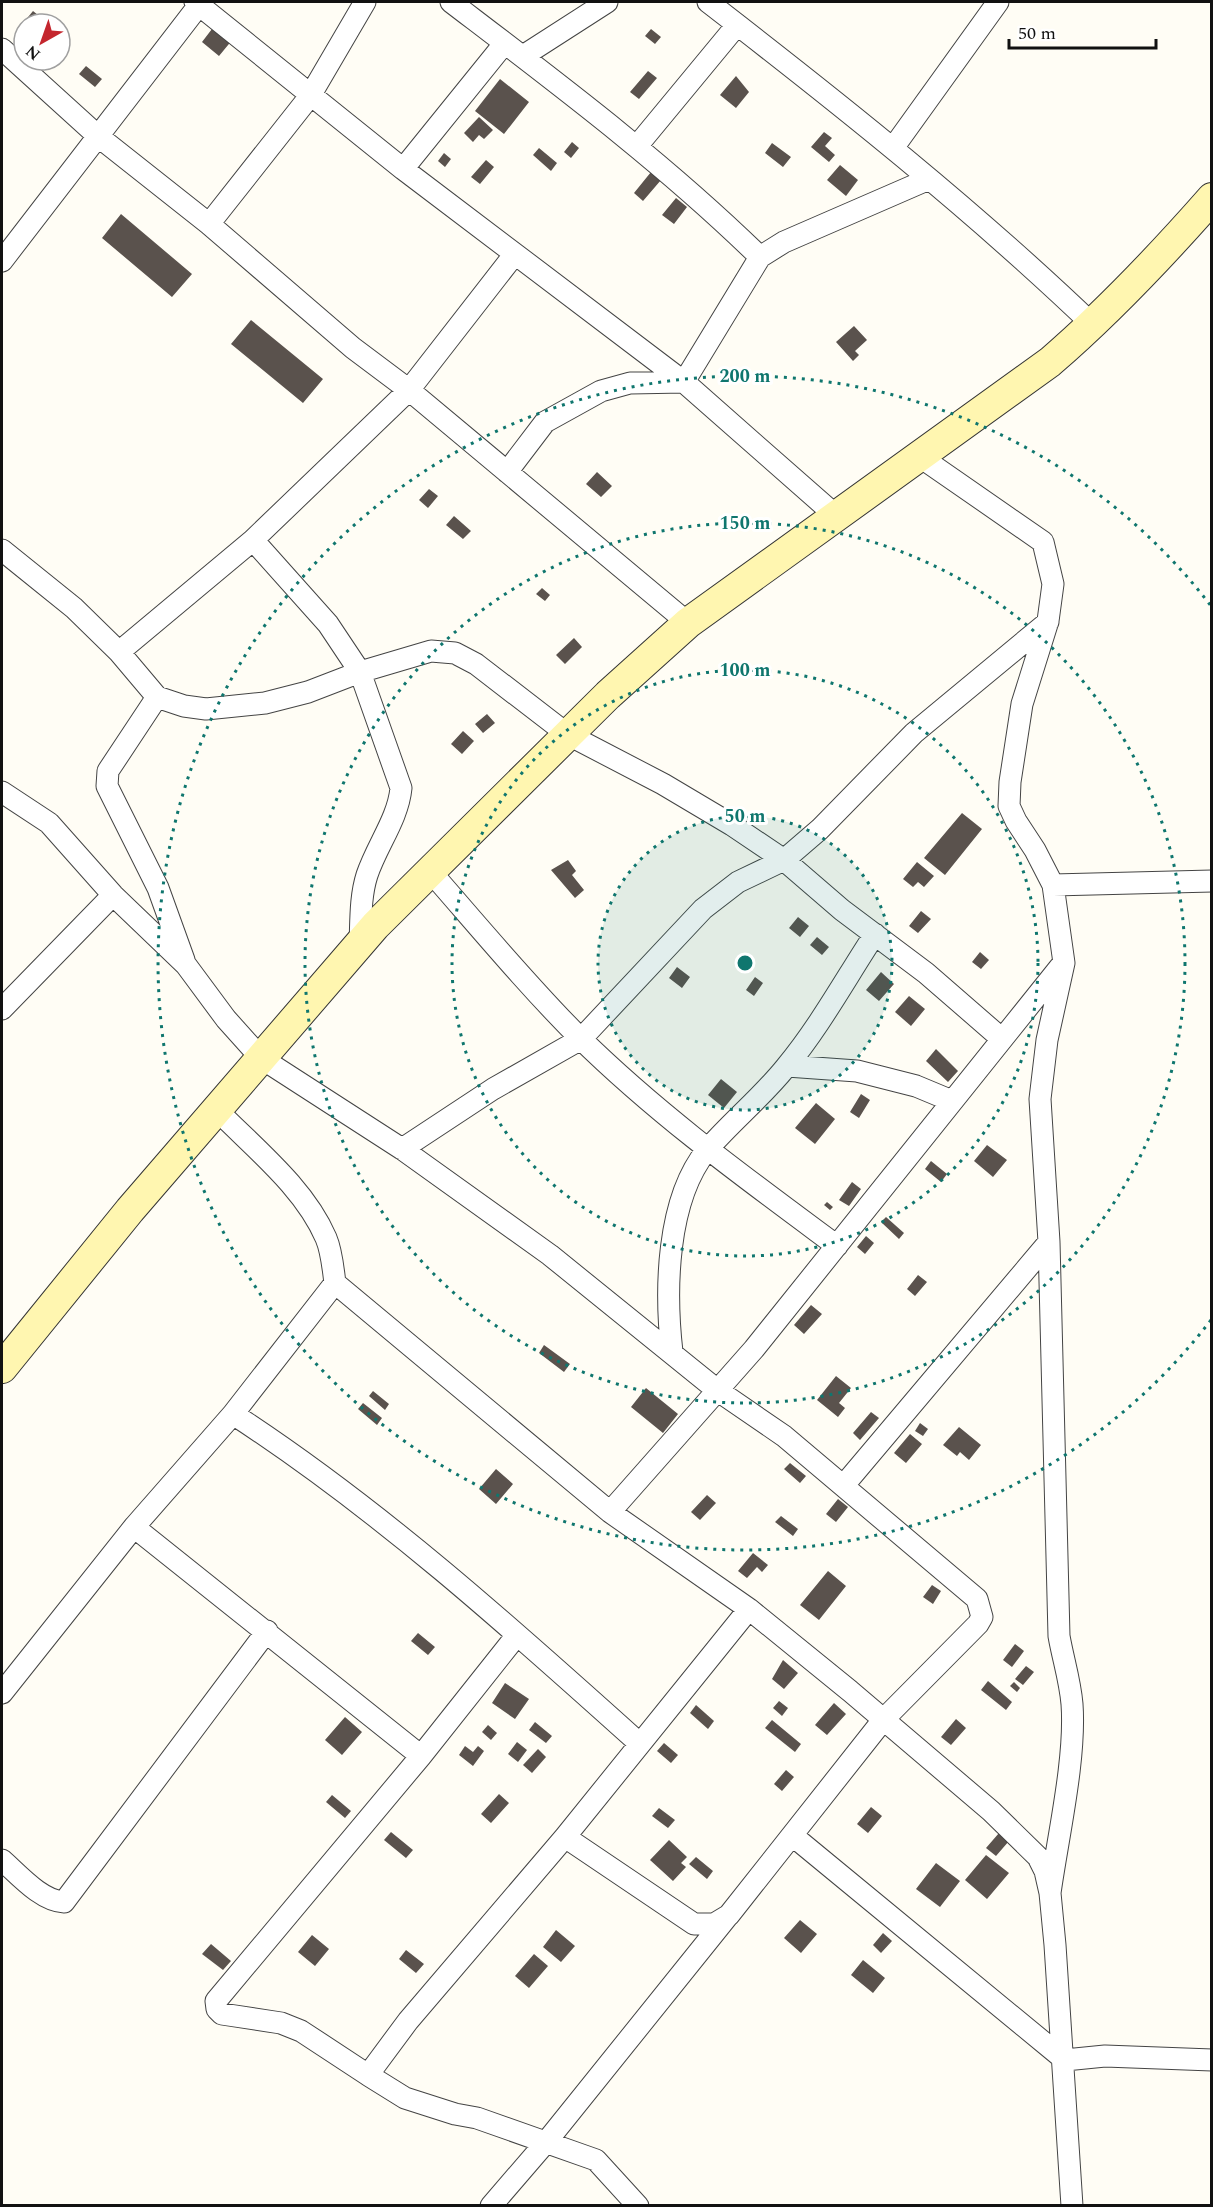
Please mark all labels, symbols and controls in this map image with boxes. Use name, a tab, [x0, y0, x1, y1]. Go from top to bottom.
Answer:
north arrow	[12, 12, 72, 72]
scale bar	[1009, 12, 1156, 50]
text: 50 m	[1018, 20, 1056, 47]
text: N	[20, 39, 46, 66]
text: 200 m	[719, 363, 771, 390]
text: 150 m	[719, 510, 771, 537]
text: 100 m	[719, 657, 771, 684]
text: 50 m	[725, 803, 765, 830]
centre of rings	[735, 953, 755, 973]

